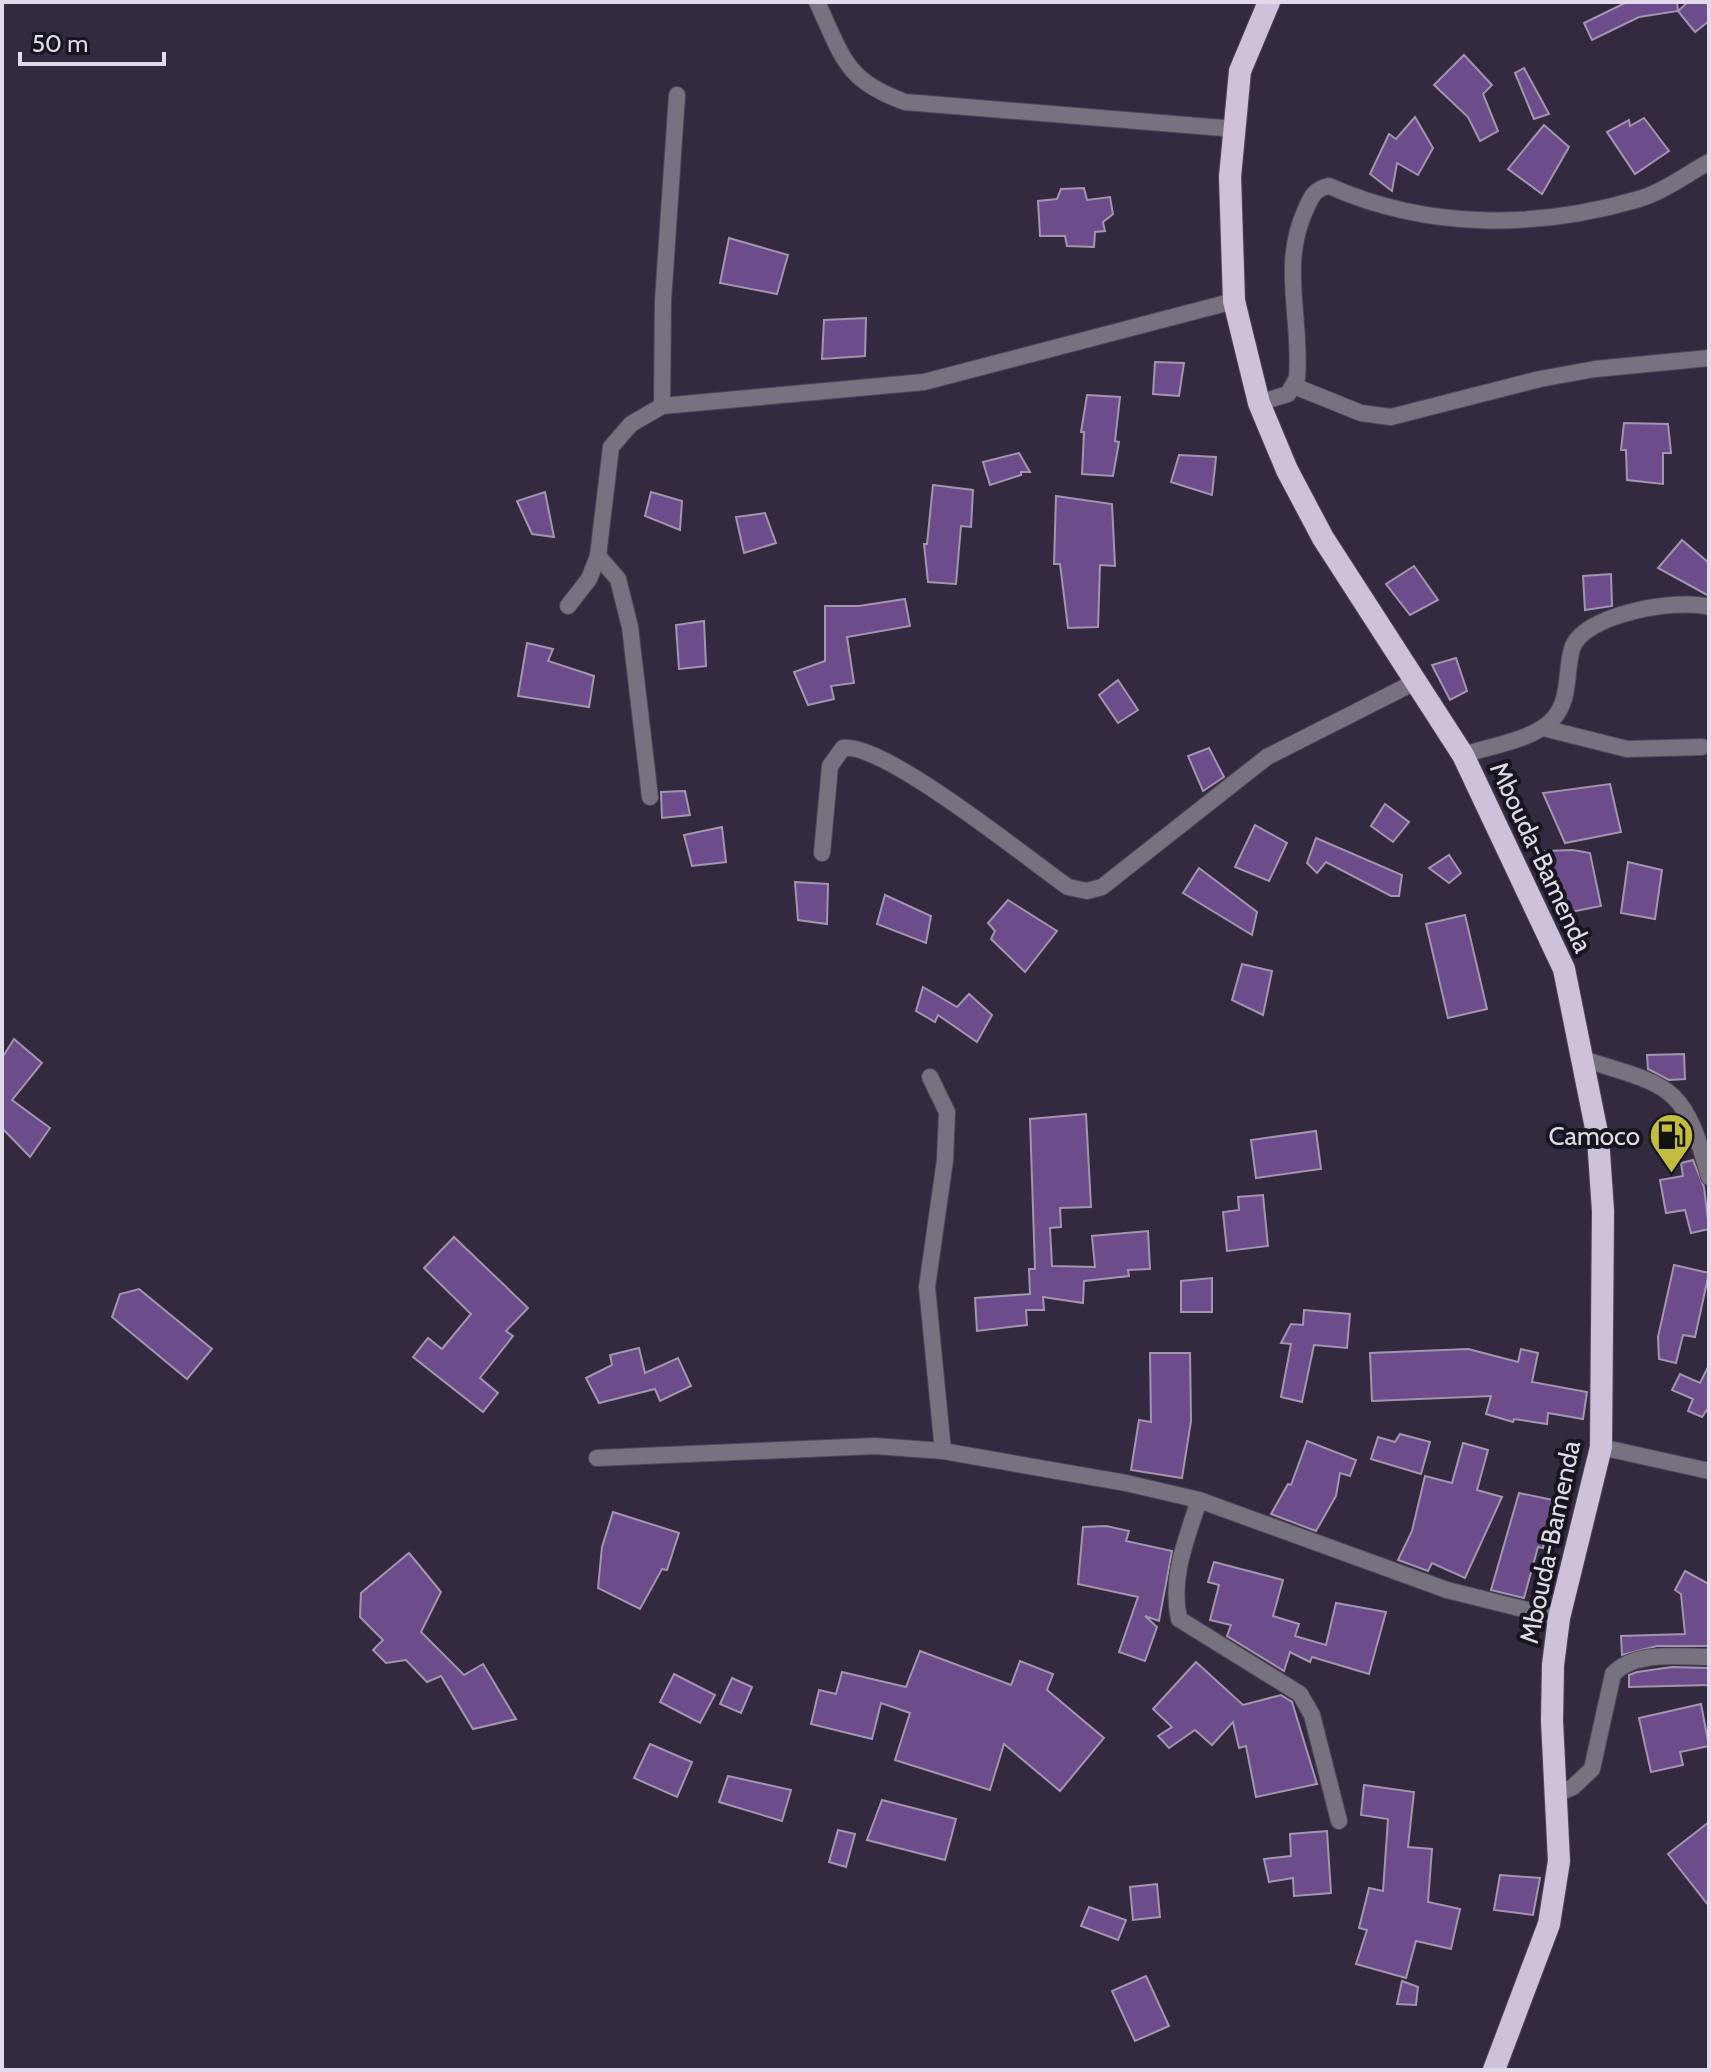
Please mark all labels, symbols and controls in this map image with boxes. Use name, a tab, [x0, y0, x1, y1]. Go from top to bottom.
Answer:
scale bar	[20, 16, 164, 66]
text: 50 m	[32, 29, 88, 58]
street label: Mbouda-Bamenda	[1483, 757, 1599, 958]
fuel station icon: Camoco	[1647, 1112, 1695, 1175]
place label: Camoco	[1548, 1120, 1640, 1152]
street label: Mbouda-Bamenda	[1513, 1437, 1587, 1646]

